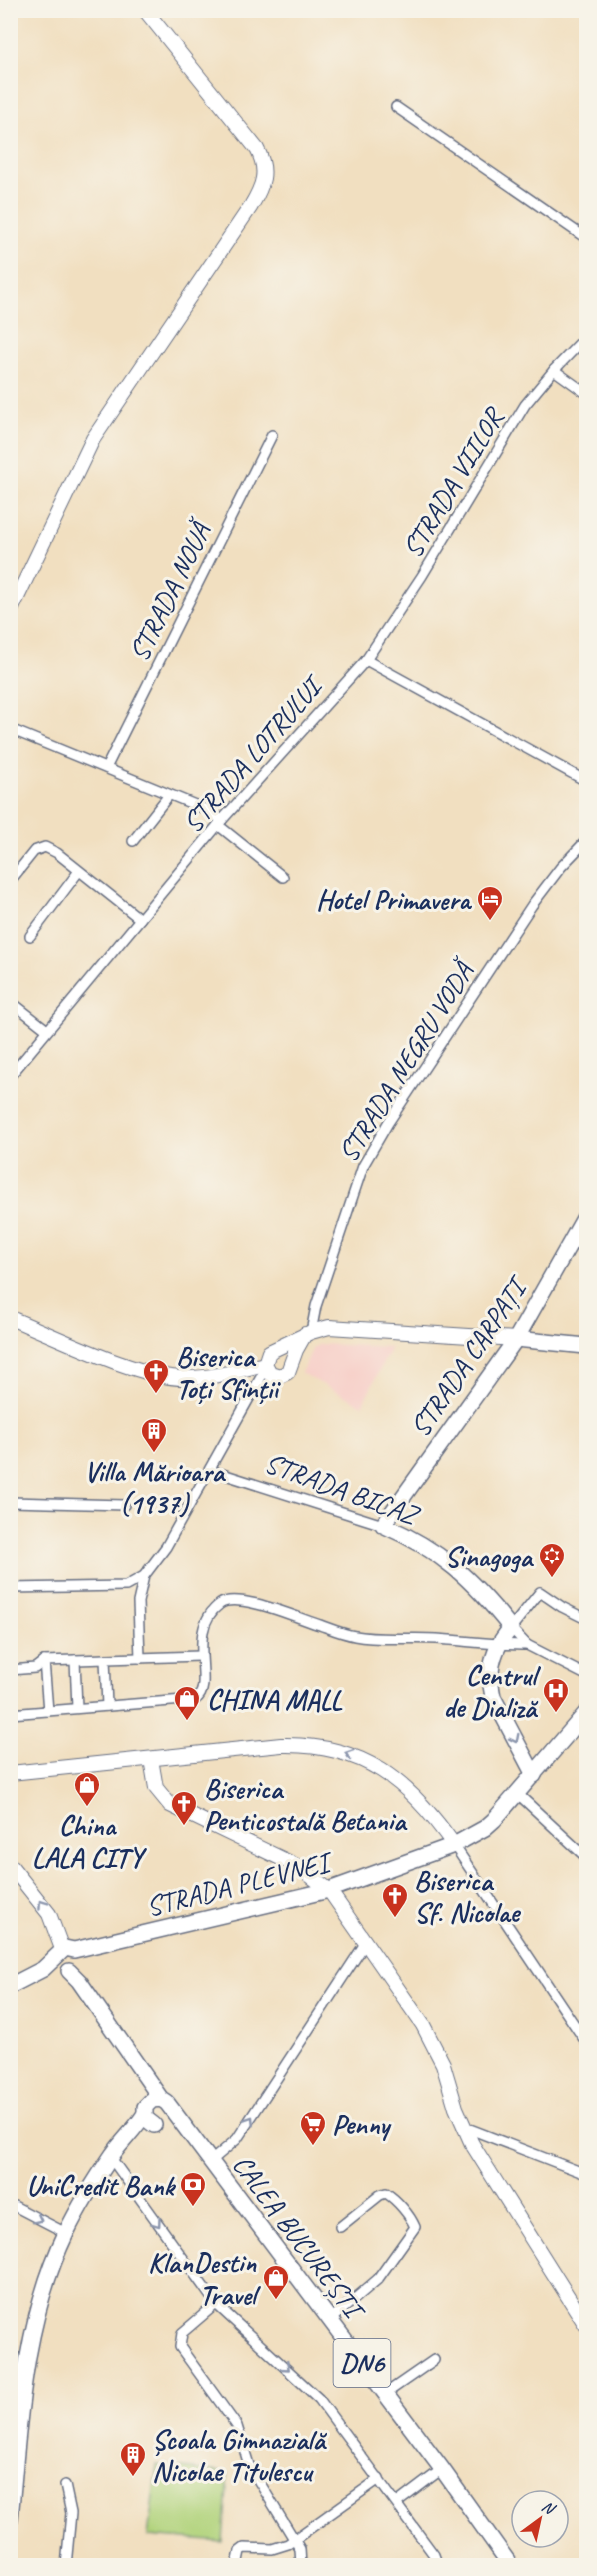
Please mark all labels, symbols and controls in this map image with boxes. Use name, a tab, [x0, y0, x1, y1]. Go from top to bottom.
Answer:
street label: STRADA VIILOR	[394, 400, 512, 564]
street label: STRADA NOUĂ	[121, 513, 220, 667]
street label: STRADA LOTRULUI	[175, 667, 332, 840]
place label: Hotel Primavera	[316, 882, 472, 917]
hotel icon: Hotel Primavera	[475, 884, 505, 922]
street label: STRADA NEGRU VODĂ	[330, 952, 483, 1168]
street label: STRADA CARPAȚI	[402, 1268, 536, 1443]
place label: Biserica Toți Sfinții	[176, 1339, 281, 1406]
church icon: Biserica Toți Sfinții	[141, 1357, 171, 1395]
building icon: Villa Mărioara (1937)	[139, 1416, 169, 1454]
street label: STRADA BICAZ	[260, 1445, 426, 1534]
place label: Villa Mărioara (1937)	[84, 1454, 227, 1521]
place label: Sinagoga	[445, 1539, 535, 1574]
synagogue icon: Sinagoga	[537, 1541, 567, 1579]
place label: Centrul de Dializă	[443, 1658, 542, 1725]
hospital icon: Centrul de Dializă	[541, 1676, 571, 1714]
place label: CHINA MALL	[207, 1682, 343, 1717]
shop icon: CHINA MALL	[172, 1684, 202, 1722]
one-way arrow	[508, 1732, 519, 1743]
one-way arrow	[344, 1748, 355, 1761]
shop icon: China LALA CITY	[72, 1770, 102, 1808]
place label: Biserica Penticostală Betania	[204, 1771, 408, 1838]
church icon: Biserica Penticostală Betania	[169, 1789, 199, 1827]
place label: China LALA CITY	[32, 1808, 147, 1875]
street label: STRADA PLEVNEI	[142, 1844, 337, 1924]
place label: Biserica Sf. Nicolae	[414, 1863, 522, 1930]
church icon: Biserica Sf. Nicolae	[380, 1881, 410, 1919]
one-way arrow	[38, 1900, 49, 1911]
place label: Penny	[332, 2107, 393, 2142]
supermarket icon: Penny	[298, 2109, 328, 2147]
one-way arrow	[242, 2115, 253, 2126]
street label: CALEA BUCUREȘTI	[225, 2148, 373, 2328]
place label: UniCredit Bank	[26, 2168, 177, 2203]
bank icon: UniCredit Bank	[178, 2170, 208, 2208]
one-way arrow	[32, 2212, 43, 2224]
one-way arrow	[150, 2216, 161, 2227]
place label: KlanDestin Travel	[148, 2245, 261, 2312]
shop icon: KlanDestin Travel	[261, 2263, 291, 2301]
road number: DN6	[334, 2339, 391, 2387]
one-way arrow	[279, 2360, 290, 2371]
place label: Școala Gimnazială Nicolae Titulescu	[152, 2422, 328, 2489]
building icon: Școala Gimnazială Nicolae Titulescu	[118, 2440, 148, 2478]
north arrow	[510, 2489, 570, 2549]
text: N	[538, 2496, 560, 2520]

